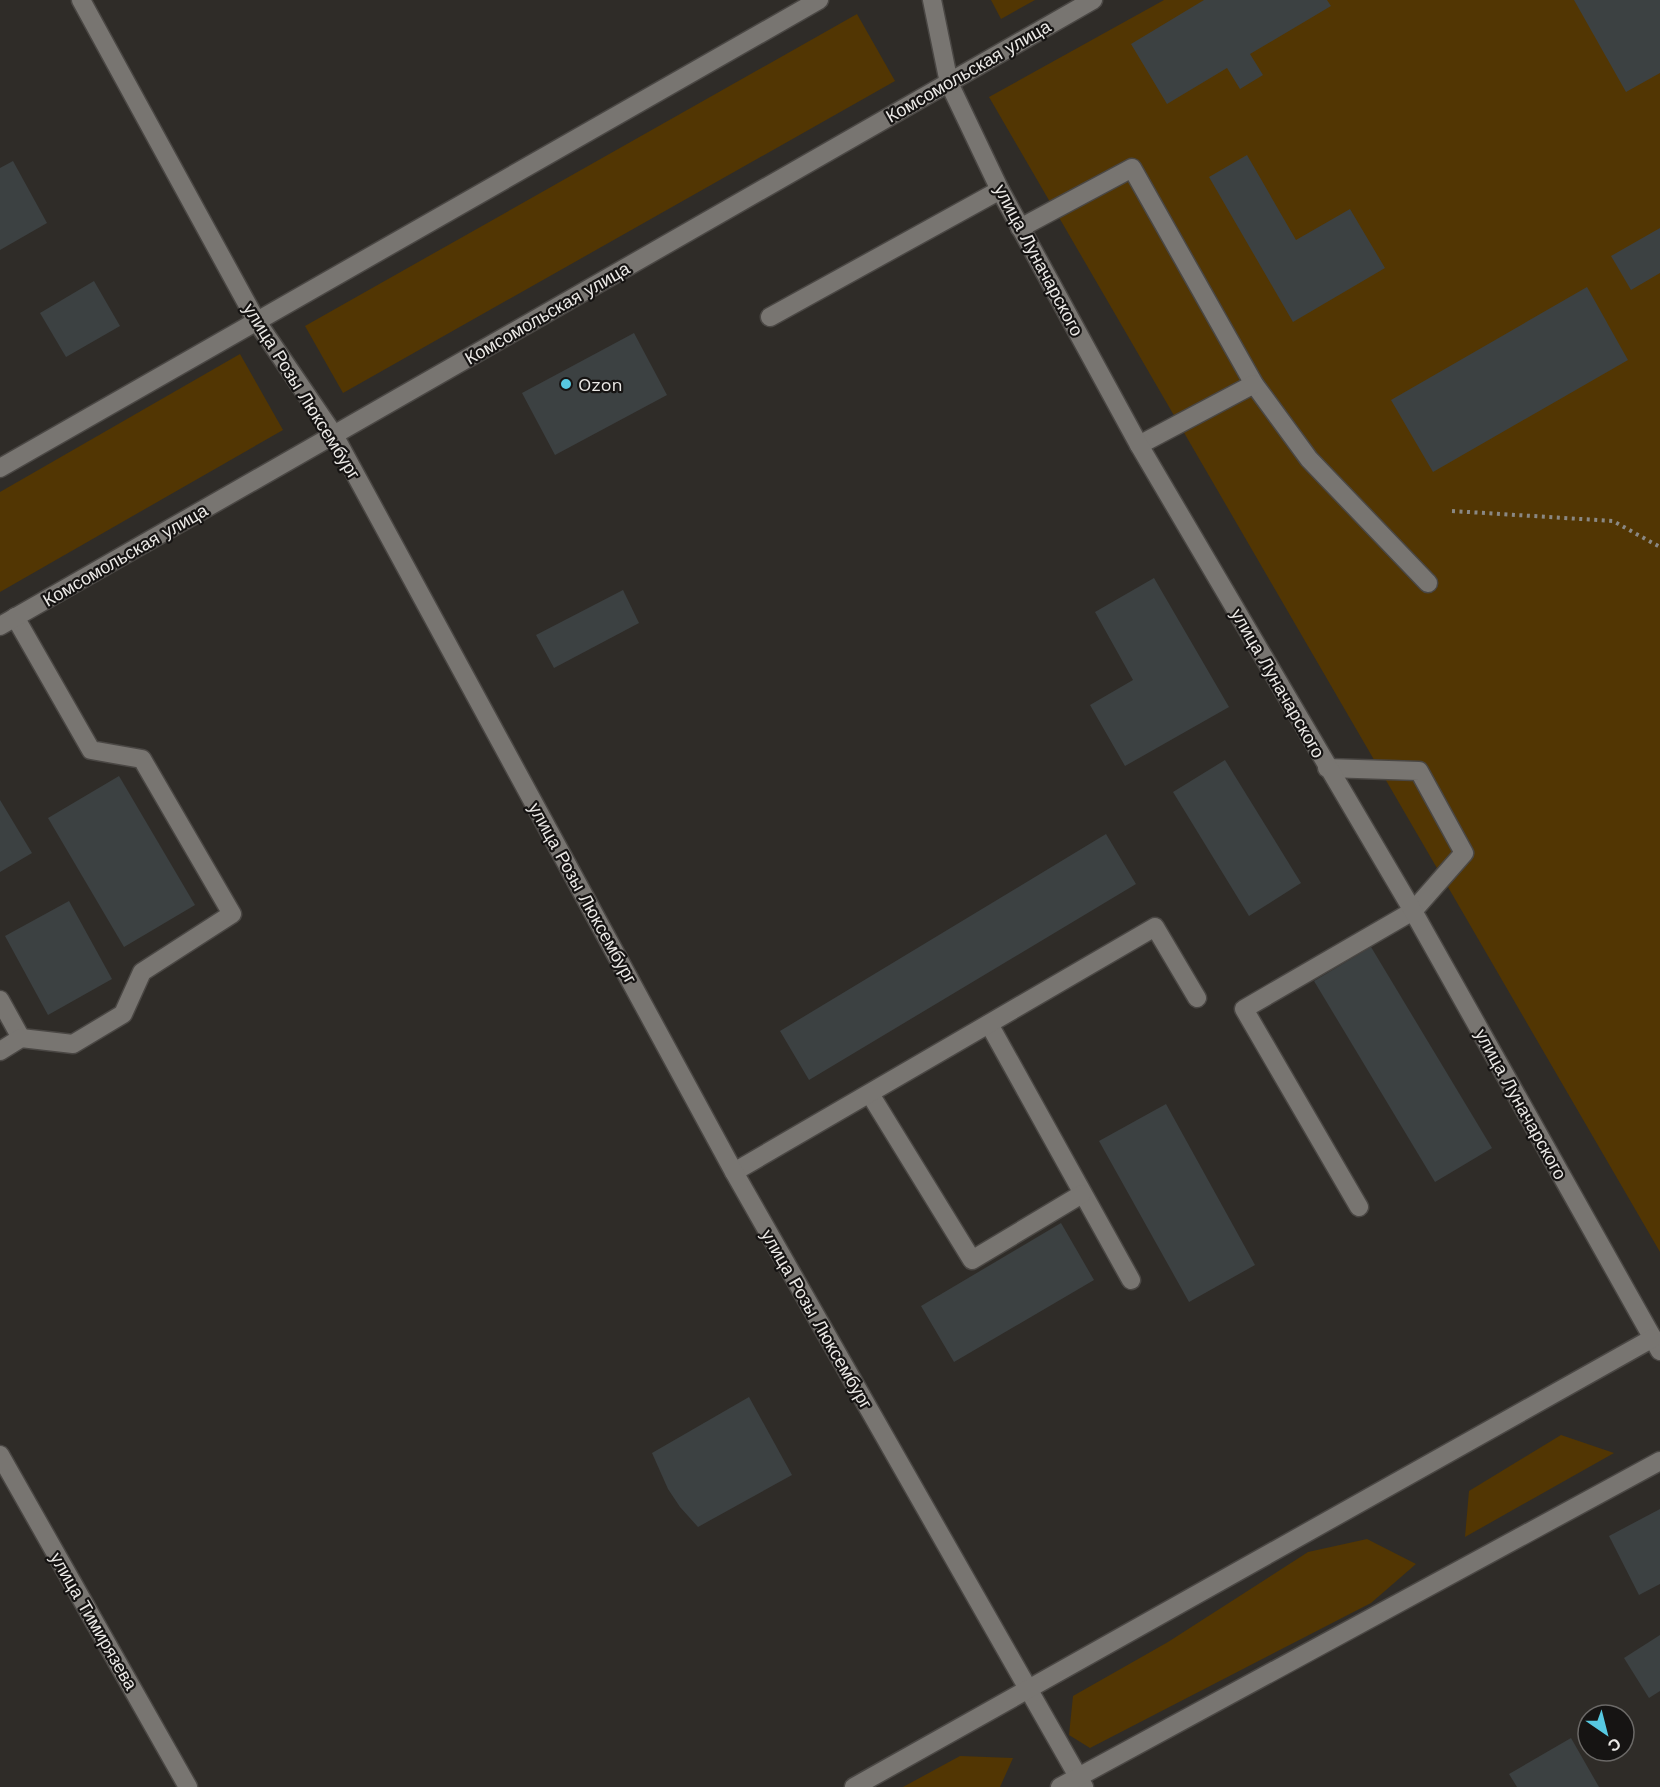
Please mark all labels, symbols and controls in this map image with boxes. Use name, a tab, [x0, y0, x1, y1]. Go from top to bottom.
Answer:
street label: Комсомольская улица	[882, 15, 1055, 127]
street label: улица Луначарского	[990, 181, 1088, 339]
street label: Комсомольская улица	[461, 257, 634, 369]
street label: улица Розы Люксембург	[239, 299, 365, 483]
place label: Ozon	[578, 374, 623, 395]
marker: Ozon	[559, 377, 573, 391]
street label: Комсомольская улица	[39, 499, 212, 611]
street label: улица Луначарского	[1227, 605, 1329, 761]
street label: улица Розы Люксембург	[524, 799, 642, 988]
street label: улица Луначарского	[1471, 1025, 1571, 1183]
street label: улица Розы Люксембург	[757, 1225, 877, 1413]
street label: улица Тимирязева	[46, 1548, 142, 1694]
north arrow	[1576, 1703, 1636, 1763]
text: С	[1604, 1734, 1625, 1756]

